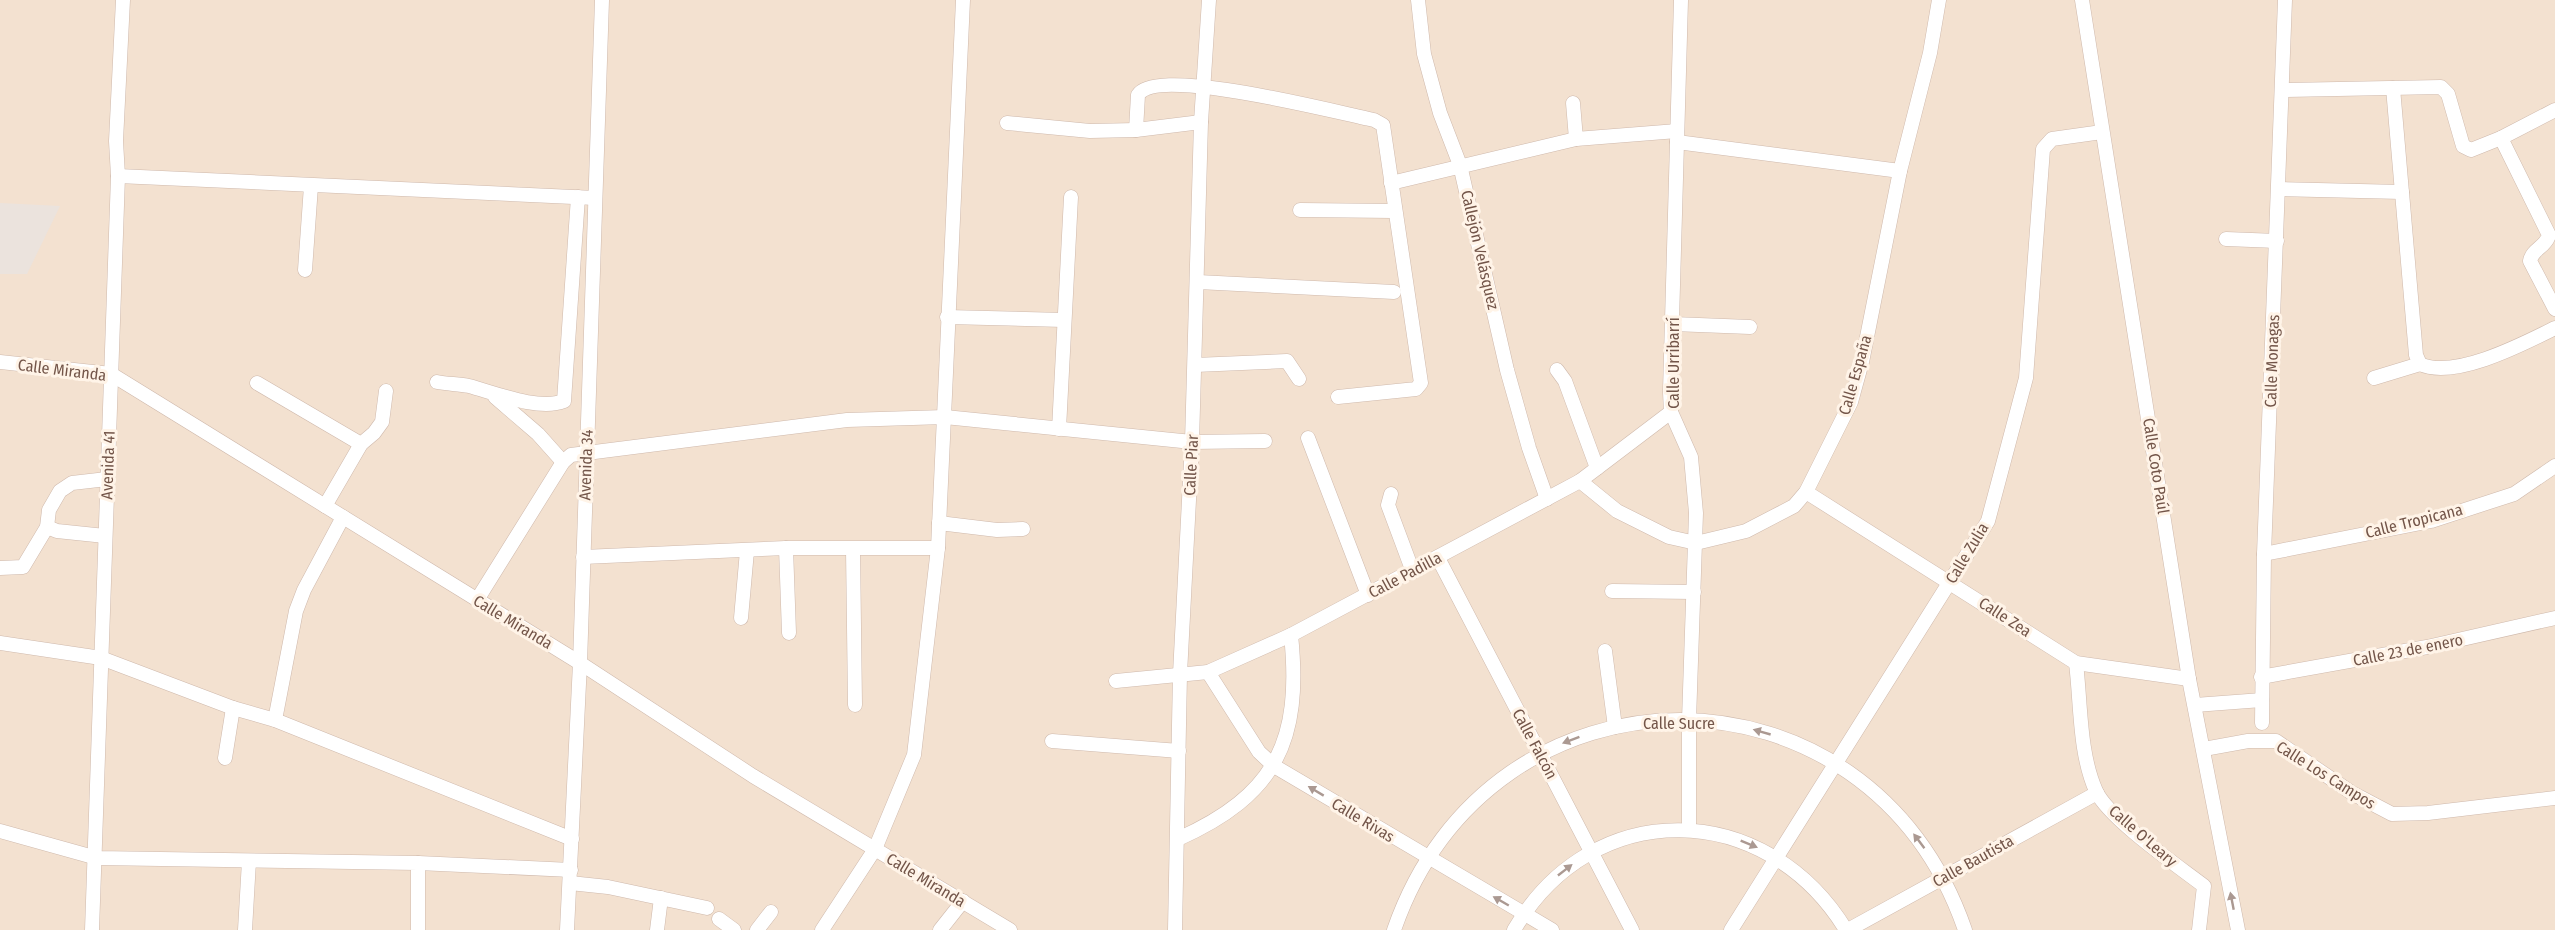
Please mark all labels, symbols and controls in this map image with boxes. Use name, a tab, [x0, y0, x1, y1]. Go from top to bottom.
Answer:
street label: Callejón Velásquez	[1457, 188, 1503, 312]
street label: Calle Monagas	[2261, 314, 2283, 408]
street label: Calle Urribarrí	[1664, 317, 1683, 409]
street label: Calle España	[1835, 333, 1876, 417]
street label: Calle Miranda	[17, 355, 107, 385]
street label: Calle Coto Paúl	[2139, 417, 2173, 515]
street label: Avenida 34	[575, 429, 597, 501]
street label: Avenida 41	[97, 430, 119, 500]
street label: Calle Piar	[1180, 433, 1202, 496]
street label: Calle Tropicana	[2363, 500, 2465, 542]
street label: Calle Zulia	[1942, 519, 1993, 587]
street label: Calle Padilla	[1365, 548, 1445, 602]
street label: Calle Miranda	[470, 591, 556, 653]
street label: Calle Zea	[1975, 593, 2035, 641]
street label: Calle 23 de enero	[2351, 630, 2465, 670]
street label: Calle Falcón	[1509, 706, 1561, 782]
street label: Calle Sucre	[1643, 714, 1715, 733]
one-way arrow	[1753, 727, 1771, 736]
one-way arrow	[1562, 736, 1580, 745]
street label: Calle Los Campos	[2273, 737, 2379, 813]
one-way arrow	[1308, 786, 1324, 797]
street label: Calle Rivas	[1328, 794, 1398, 846]
street label: Calle O'Leary	[2105, 801, 2182, 871]
street label: Calle Bautista	[1929, 831, 2017, 891]
one-way arrow	[1914, 834, 1926, 849]
one-way arrow	[1740, 840, 1758, 849]
street label: Calle Miranda	[883, 849, 969, 911]
one-way arrow	[1557, 863, 1573, 876]
one-way arrow	[2227, 891, 2236, 910]
one-way arrow	[1493, 896, 1510, 906]

